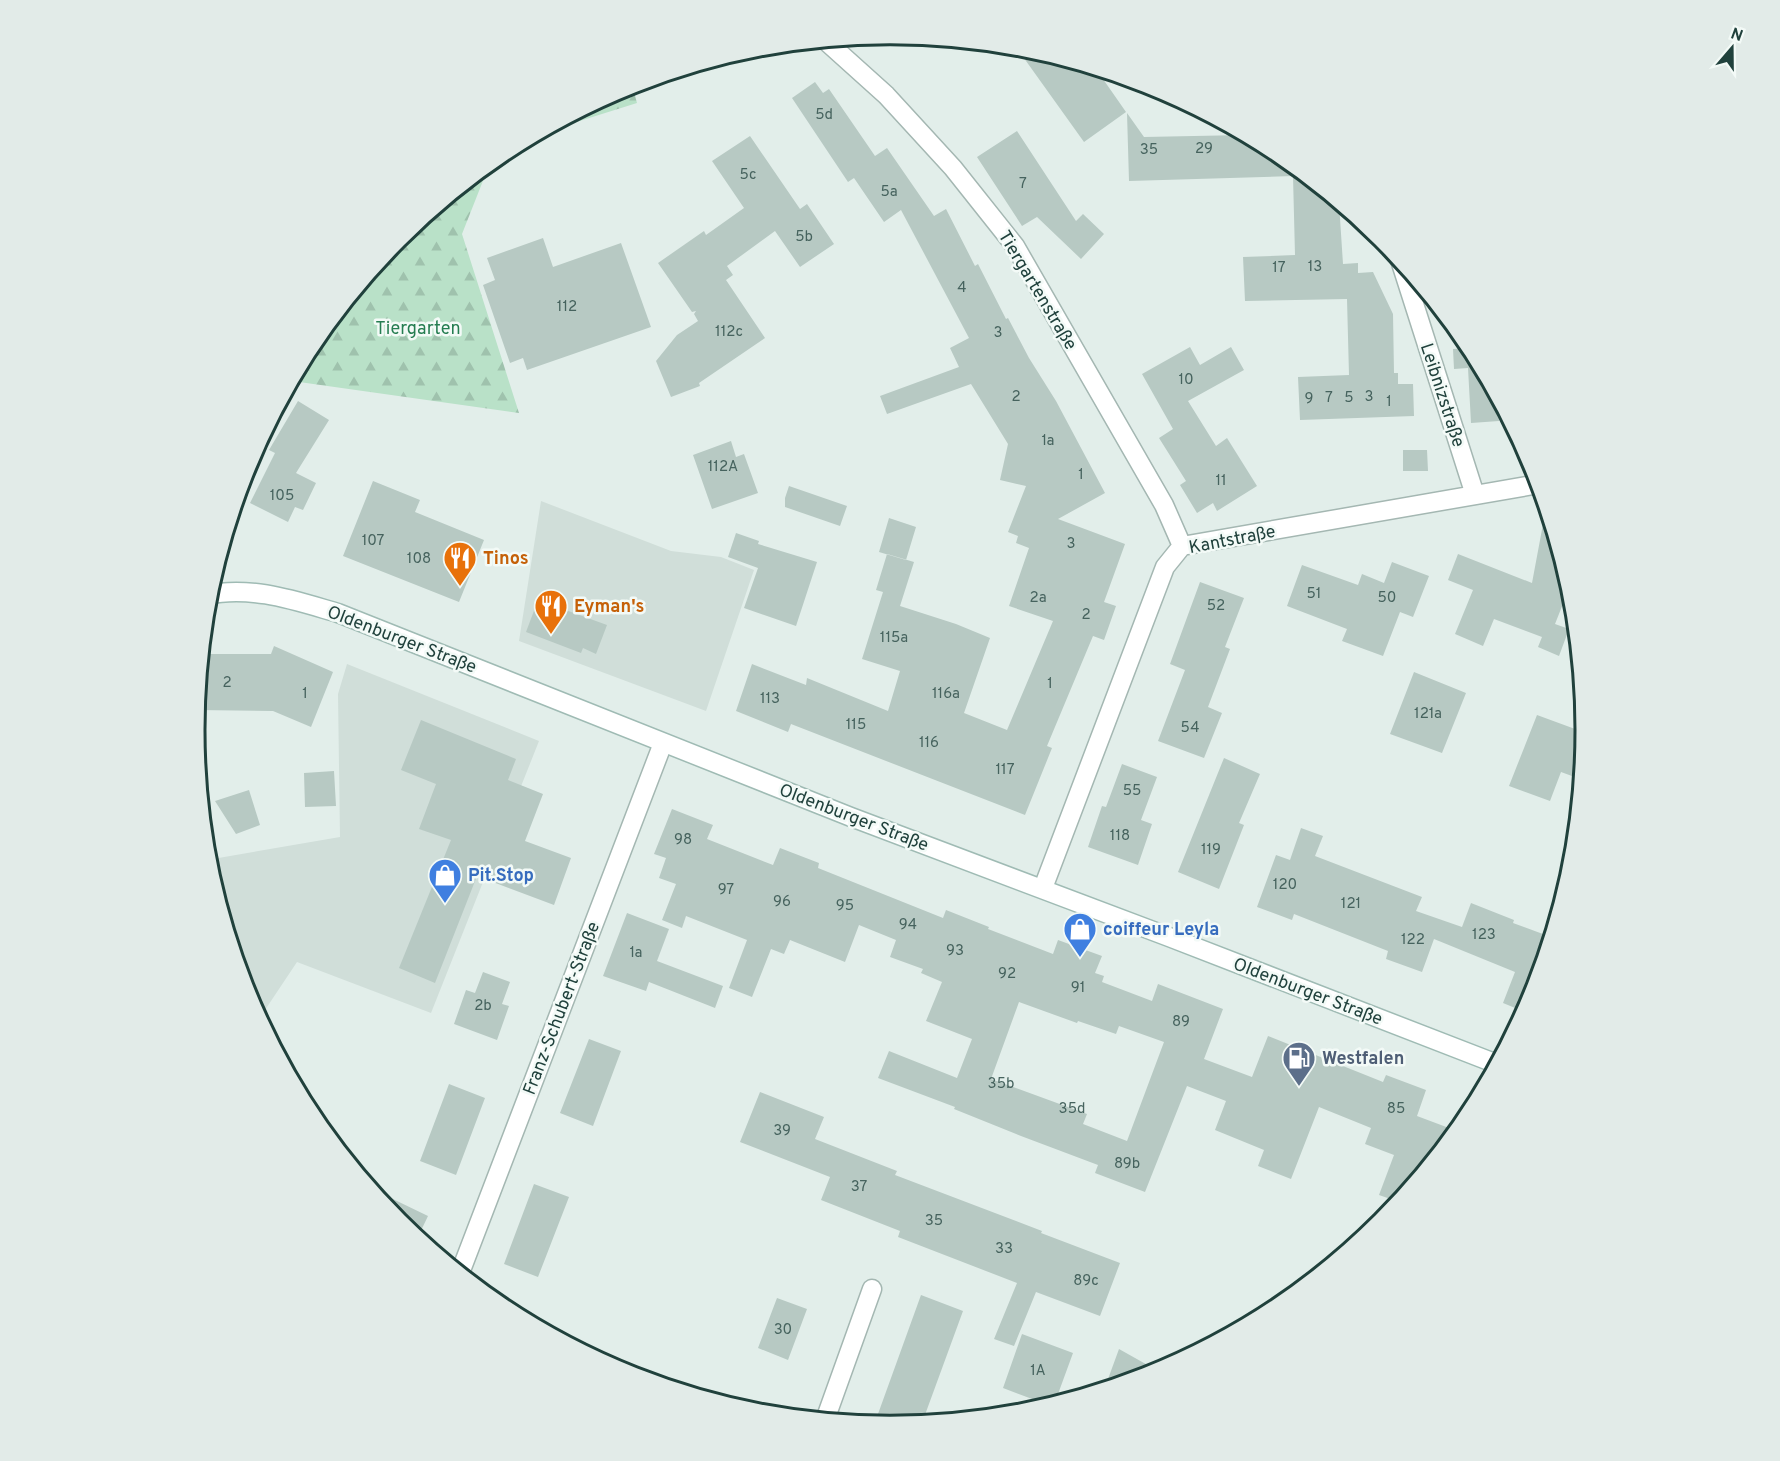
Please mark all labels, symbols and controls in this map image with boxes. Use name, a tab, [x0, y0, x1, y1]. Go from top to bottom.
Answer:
north arrow	[1702, 18, 1762, 78]
text: N	[1728, 24, 1745, 47]
house number: 5d	[815, 106, 833, 125]
house number: 29	[1195, 140, 1213, 159]
house number: 35	[1140, 141, 1158, 160]
house number: 5c	[740, 166, 756, 185]
house number: 7	[1019, 175, 1027, 194]
house number: 5a	[880, 183, 898, 202]
street label: Tiergartenstraße	[992, 227, 1081, 355]
house number: 5b	[795, 228, 813, 247]
house number: 13	[1308, 258, 1322, 277]
house number: 17	[1272, 259, 1286, 278]
house number: 4	[957, 279, 967, 298]
house number: 112	[557, 298, 577, 317]
park label: Tiergarten	[375, 318, 461, 341]
house number: 112c	[715, 323, 743, 342]
house number: 3	[993, 324, 1003, 343]
street label: Leibnizstraße	[1414, 341, 1469, 450]
house number: 10	[1178, 371, 1194, 390]
house number: 2	[1011, 388, 1021, 407]
house number: 3	[1364, 388, 1374, 407]
house number: 7	[1325, 389, 1333, 408]
house number: 5	[1344, 389, 1354, 408]
house number: 9	[1305, 390, 1313, 409]
house number: 1	[1386, 393, 1392, 412]
house number: 1a	[1041, 432, 1055, 451]
house number: 112A	[708, 458, 738, 477]
house number: 1	[1078, 466, 1084, 485]
house number: 11	[1215, 472, 1227, 491]
house number: 105	[270, 487, 294, 506]
street label: Kantstraße	[1187, 521, 1278, 560]
house number: 107	[362, 532, 384, 551]
house number: 3	[1066, 535, 1076, 554]
restaurant icon: Tinos	[442, 540, 478, 587]
place label: Tinos	[483, 548, 529, 571]
house number: 108	[407, 550, 431, 569]
house number: 51	[1307, 585, 1321, 604]
restaurant icon: Eyman's	[533, 588, 569, 635]
house number: 2a	[1029, 589, 1047, 608]
house number: 50	[1378, 589, 1396, 608]
place label: Eyman's	[574, 596, 644, 619]
house number: 52	[1207, 597, 1225, 616]
street label: Oldenburger Straße	[323, 601, 480, 680]
house number: 2	[1081, 606, 1091, 625]
house number: 115a	[880, 629, 908, 648]
house number: 2	[222, 674, 232, 693]
house number: 1	[1047, 675, 1053, 694]
house number: 1	[302, 685, 308, 704]
house number: 116a	[932, 685, 960, 704]
house number: 113	[760, 690, 780, 709]
house number: 121a	[1414, 705, 1442, 724]
house number: 115	[846, 716, 866, 735]
house number: 54	[1181, 719, 1199, 738]
house number: 116	[919, 734, 939, 753]
house number: 117	[996, 761, 1015, 780]
street label: Oldenburger Straße	[775, 779, 932, 858]
house number: 55	[1123, 782, 1141, 801]
house number: 118	[1110, 827, 1130, 846]
house number: 98	[674, 831, 692, 850]
house number: 119	[1201, 841, 1221, 860]
shop icon: Pit.Stop	[427, 857, 463, 904]
place label: Pit.Stop	[468, 865, 534, 888]
house number: 120	[1273, 876, 1297, 895]
house number: 97	[718, 881, 734, 900]
house number: 96	[773, 893, 791, 912]
house number: 121	[1341, 895, 1361, 914]
house number: 95	[836, 897, 854, 916]
shop icon: coiffeur Leyla	[1062, 911, 1098, 958]
house number: 94	[899, 916, 917, 935]
street label: Franz-Schubert-Straße	[519, 919, 606, 1098]
place label: coiffeur Leyla	[1103, 919, 1219, 942]
house number: 123	[1472, 926, 1496, 945]
house number: 122	[1401, 931, 1425, 950]
house number: 93	[946, 942, 964, 961]
house number: 1a	[629, 944, 643, 963]
street label: Oldenburger Straße	[1229, 953, 1386, 1032]
house number: 92	[998, 965, 1016, 984]
house number: 91	[1071, 979, 1085, 998]
house number: 2b	[474, 997, 492, 1016]
house number: 89	[1172, 1013, 1190, 1032]
fuel station icon: Westfalen	[1281, 1040, 1317, 1087]
place label: Westfalen	[1322, 1048, 1404, 1071]
house number: 35b	[988, 1075, 1014, 1094]
house number: 35d	[1059, 1100, 1085, 1119]
house number: 85	[1387, 1100, 1405, 1119]
house number: 39	[773, 1122, 791, 1141]
house number: 89b	[1114, 1155, 1140, 1174]
house number: 37	[851, 1178, 868, 1197]
house number: 35	[925, 1212, 943, 1231]
house number: 33	[995, 1240, 1013, 1259]
house number: 89c	[1073, 1272, 1099, 1291]
house number: 30	[774, 1321, 792, 1340]
house number: 1A	[1030, 1362, 1046, 1381]

